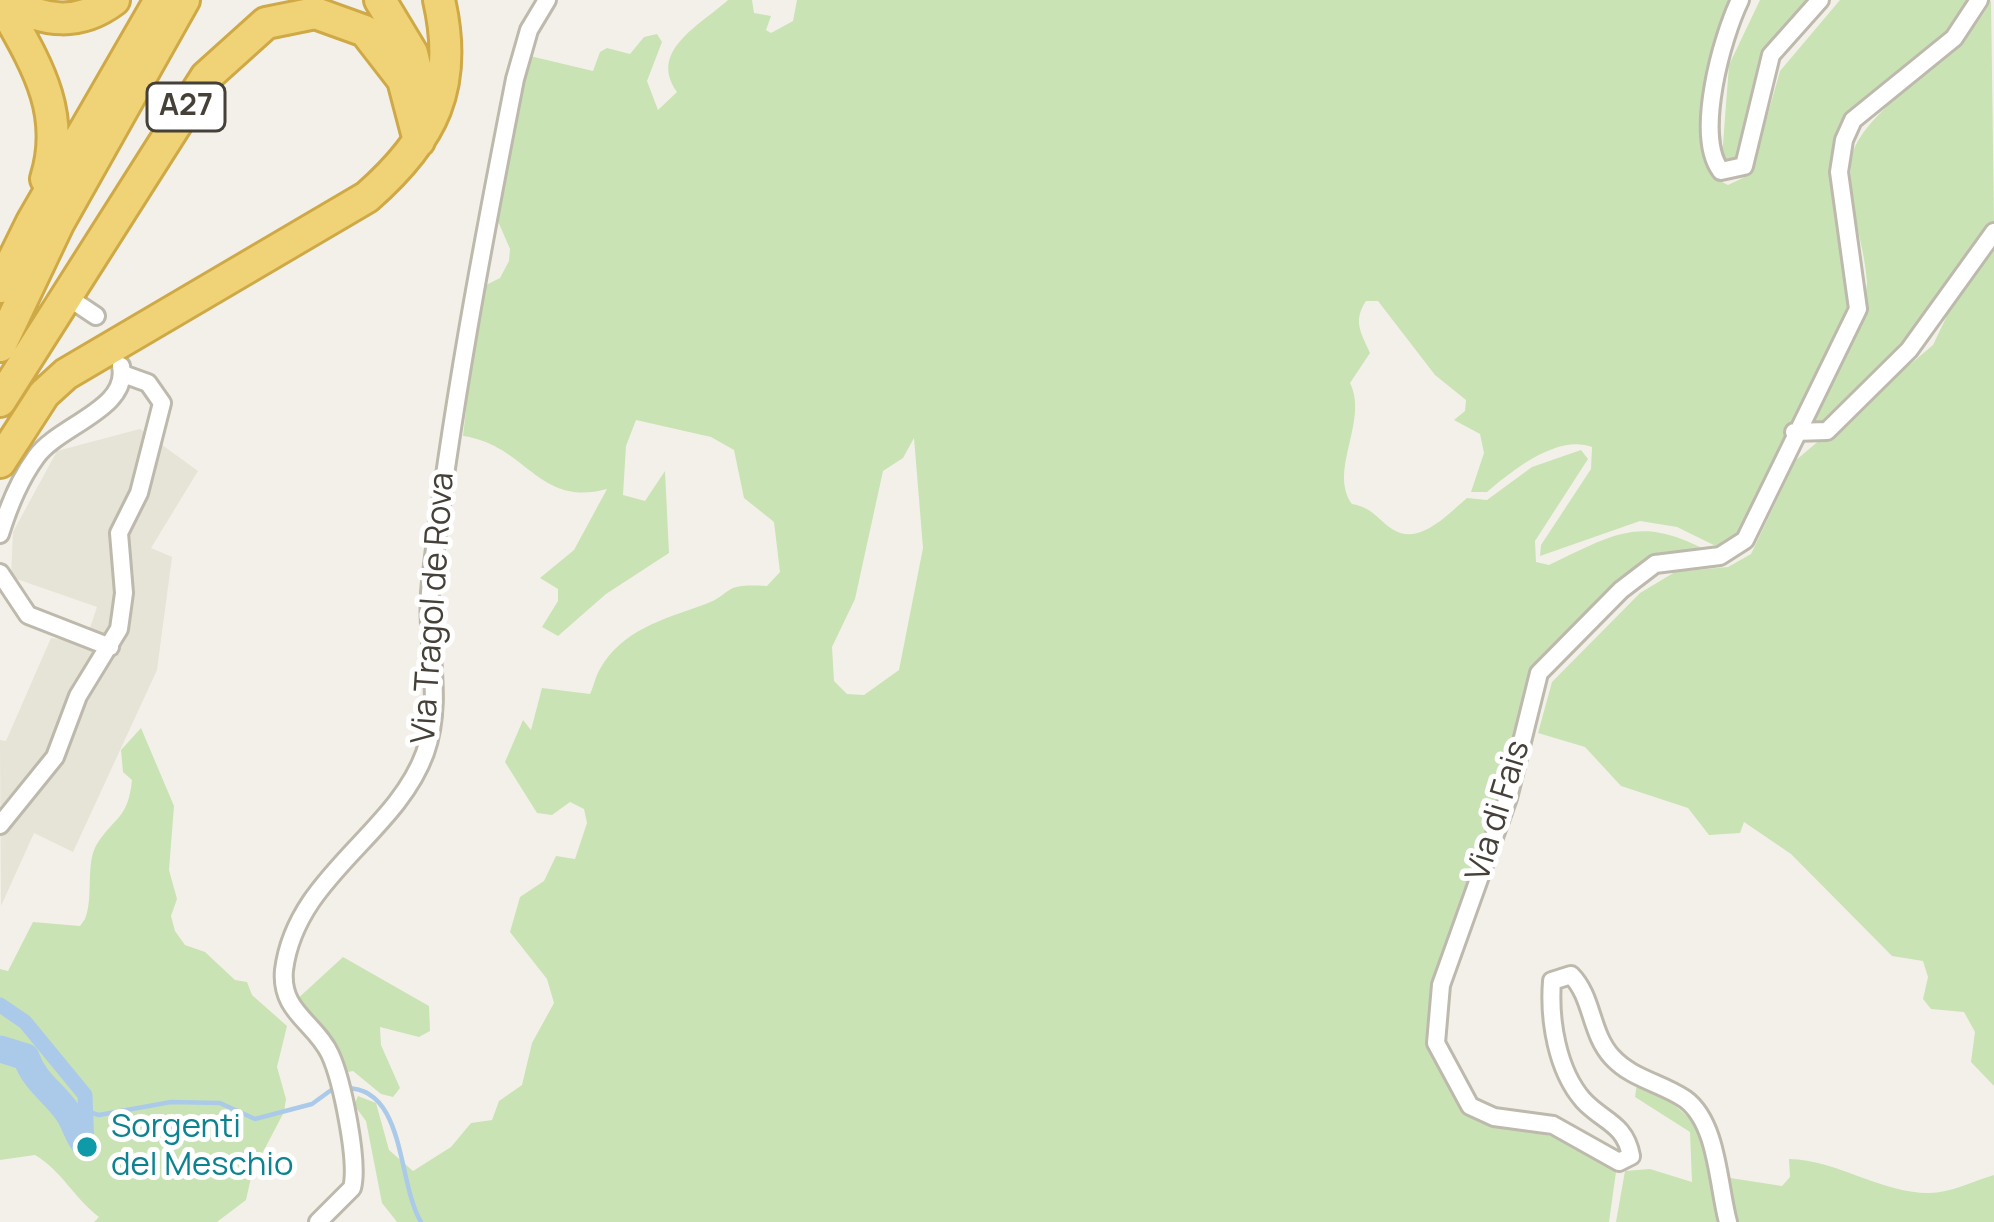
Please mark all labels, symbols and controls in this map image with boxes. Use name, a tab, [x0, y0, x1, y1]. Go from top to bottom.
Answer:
road number: A27	[147, 83, 225, 131]
street label: Via Tragol de Rova	[405, 471, 463, 745]
street label: Via di Fais	[1459, 736, 1539, 886]
place label: Sorgenti del Meschio	[111, 1108, 294, 1186]
marker: Sorgenti del Meschio	[74, 1134, 100, 1160]

